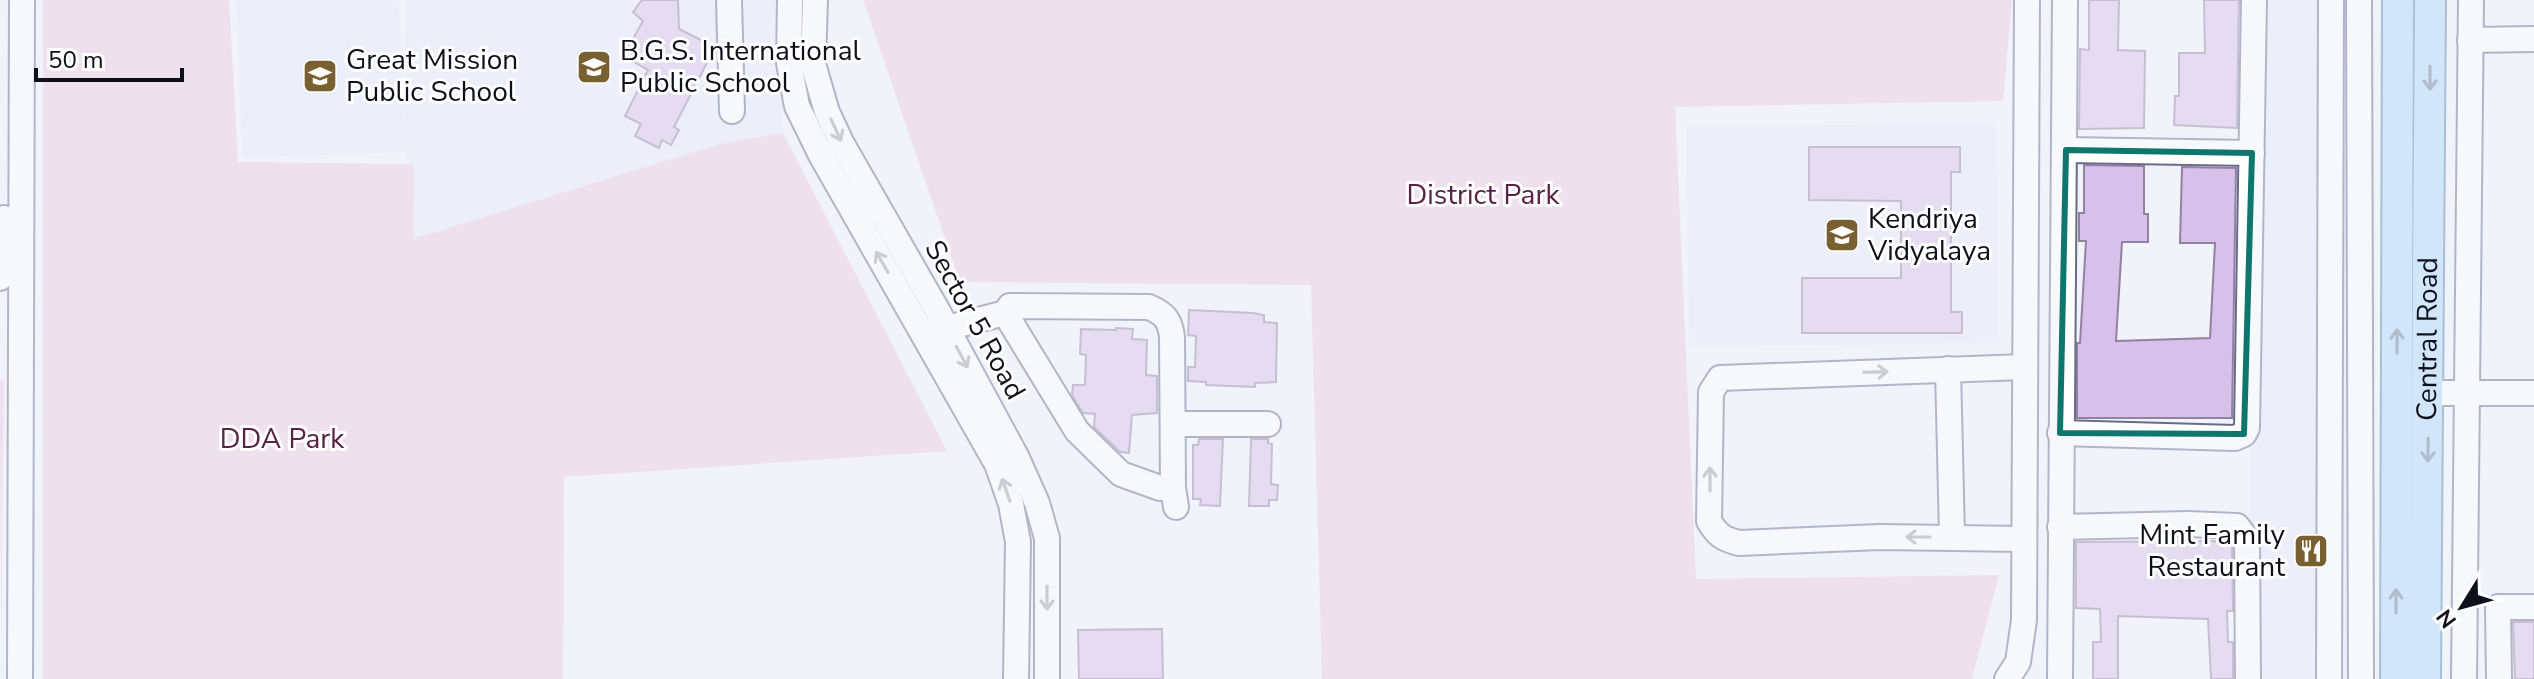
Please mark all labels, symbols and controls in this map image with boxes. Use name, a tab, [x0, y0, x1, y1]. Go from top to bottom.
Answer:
scale bar	[36, 32, 182, 82]
place label: B.G.S. International Public School	[620, 32, 862, 102]
place label: Great Mission Public School	[346, 41, 518, 111]
text: 50 m	[48, 44, 104, 76]
school or university icon: B.G.S. International Public School	[575, 48, 613, 86]
school or university icon: Great Mission Public School	[301, 57, 339, 95]
one-way arrow	[2422, 64, 2438, 91]
one-way arrow	[829, 117, 844, 142]
park label: District Park	[1407, 176, 1560, 214]
place label: Kendriya Vidyalaya	[1867, 200, 1991, 270]
school or university icon: Kendriya Vidyalaya	[1823, 216, 1861, 254]
street label: Sector 5 Road	[916, 234, 1034, 406]
one-way arrow	[874, 251, 889, 275]
street label: Central Road	[2408, 257, 2447, 421]
one-way arrow	[2389, 328, 2405, 355]
one-way arrow	[955, 345, 971, 368]
one-way arrow	[1862, 364, 1889, 379]
park label: DDA Park	[220, 420, 345, 458]
one-way arrow	[2420, 436, 2436, 463]
one-way arrow	[1702, 466, 1717, 493]
one-way arrow	[998, 478, 1013, 503]
place label: Mint Family Restaurant	[2139, 516, 2286, 586]
one-way arrow	[1905, 529, 1932, 544]
restaurant icon: Mint Family Restaurant	[2292, 532, 2330, 570]
north arrow	[2422, 567, 2502, 647]
one-way arrow	[1039, 584, 1055, 611]
one-way arrow	[2388, 588, 2404, 615]
text: N	[2430, 603, 2464, 634]

